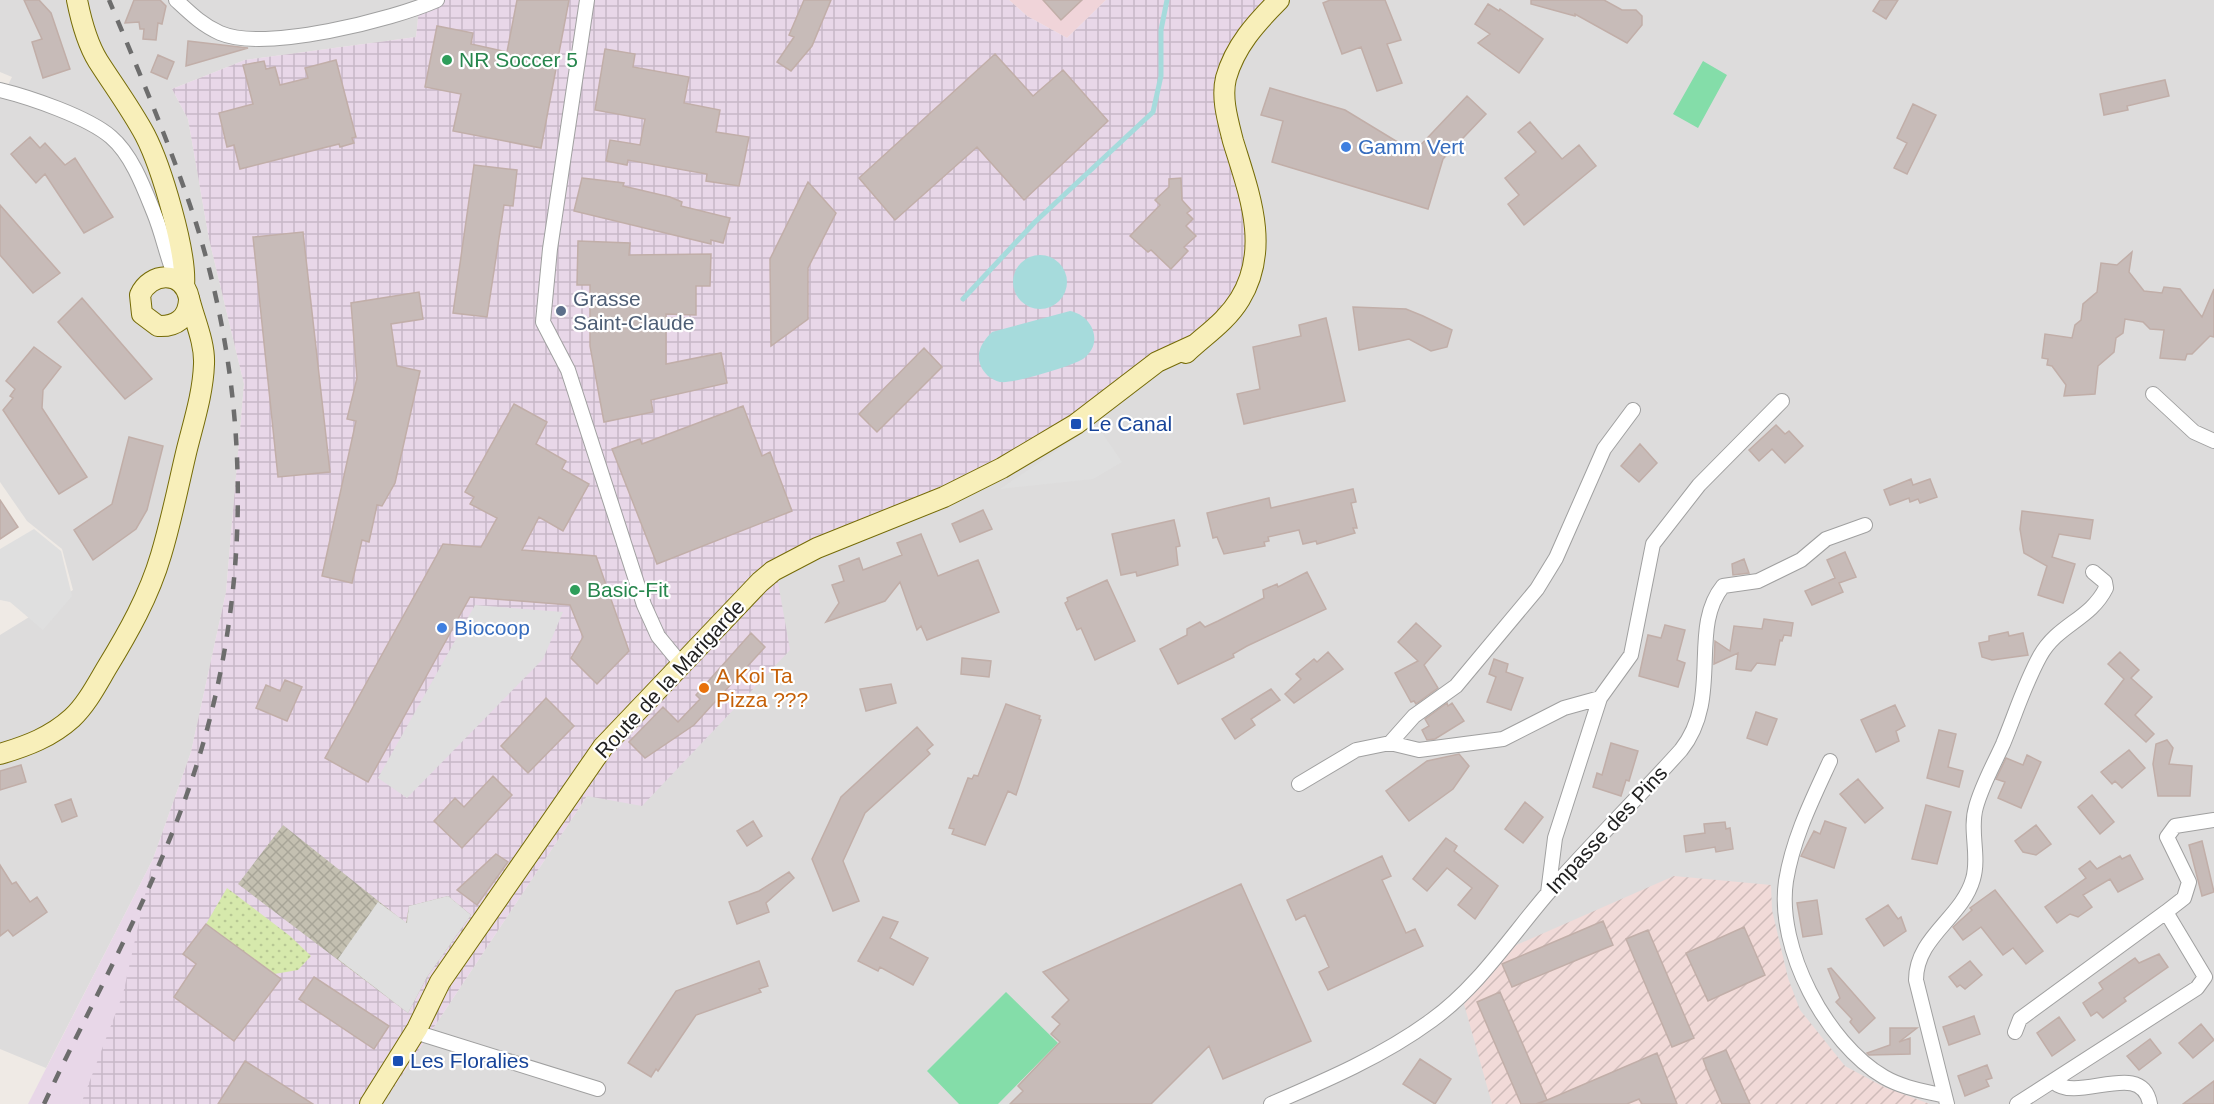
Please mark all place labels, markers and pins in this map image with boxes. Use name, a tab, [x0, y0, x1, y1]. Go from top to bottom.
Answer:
place label: NR Soccer 5	[459, 48, 578, 71]
marker: NR Soccer 5	[440, 53, 454, 67]
place label: Gamm Vert	[1358, 135, 1464, 158]
marker: Gamm Vert	[1339, 140, 1353, 154]
place label: Grasse Saint-Claude	[573, 287, 694, 334]
marker: Grasse Saint-Claude	[554, 304, 568, 318]
place label: Le Canal	[1088, 412, 1172, 435]
marker: Le Canal	[1069, 417, 1083, 431]
place label: Basic-Fit	[587, 578, 669, 601]
marker: Basic-Fit	[568, 583, 582, 597]
place label: Biocoop	[454, 616, 530, 639]
marker: Biocoop	[435, 621, 449, 635]
place label: A Koi Ta Pizza ???	[716, 664, 808, 711]
marker: A Koi Ta Pizza ???	[697, 681, 711, 695]
place label: Les Floralies	[410, 1049, 529, 1072]
marker: Les Floralies	[391, 1054, 405, 1068]

